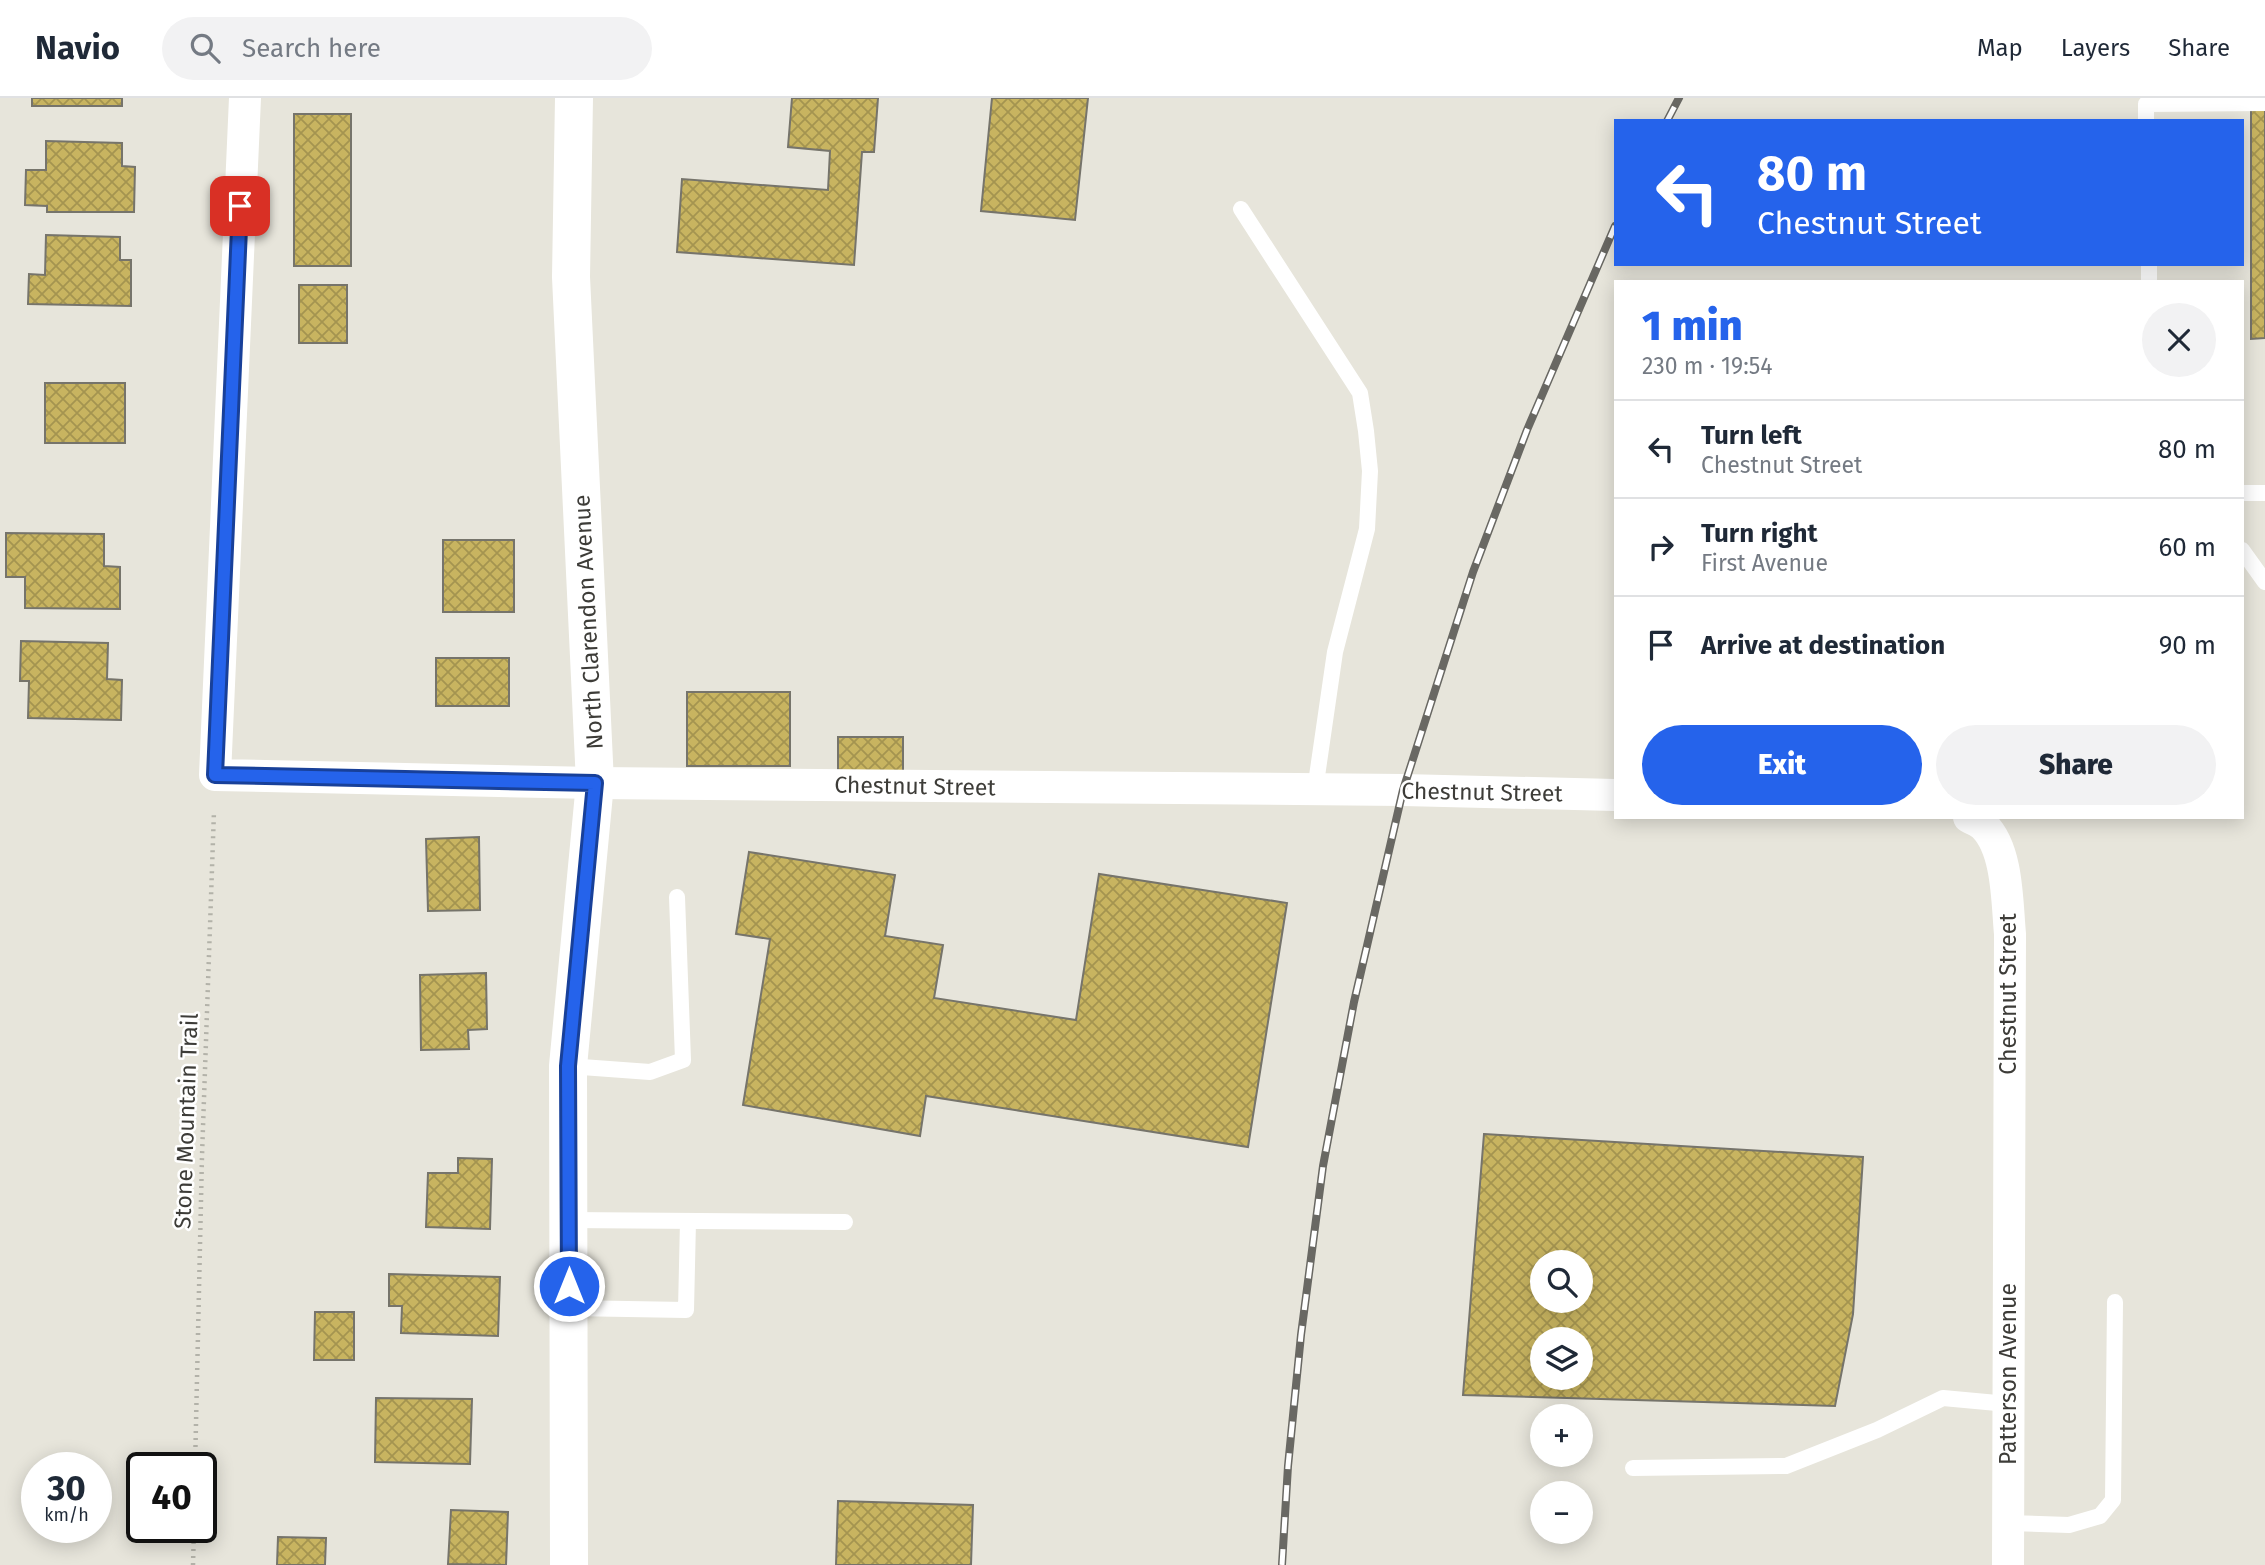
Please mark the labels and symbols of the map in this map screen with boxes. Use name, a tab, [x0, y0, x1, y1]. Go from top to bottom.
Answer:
pin	[210, 176, 270, 236]
street label: North Clarendon Avenue	[567, 494, 609, 750]
street label: Chestnut Street	[834, 771, 997, 801]
street label: Chestnut Street	[1401, 777, 1564, 807]
street label: Chestnut Street	[1994, 913, 2022, 1075]
street label: Stone Mountain Trail	[168, 1012, 204, 1229]
position arrow	[532, 1249, 606, 1323]
street label: Patterson Avenue	[1994, 1283, 2022, 1465]
speed limit sign: 40	[126, 1452, 217, 1543]

